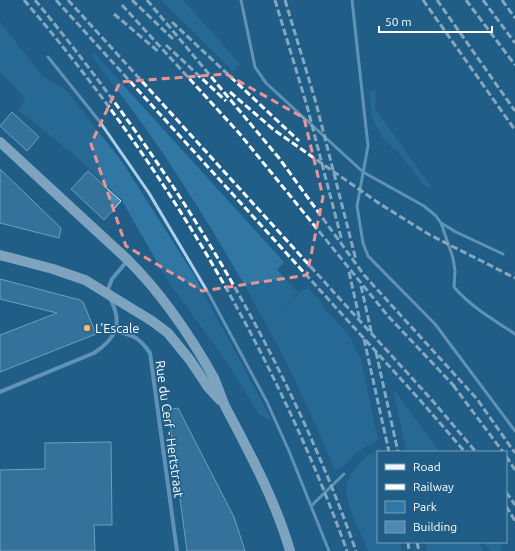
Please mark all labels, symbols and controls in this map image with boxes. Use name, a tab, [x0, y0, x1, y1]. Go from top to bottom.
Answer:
scale bar	[379, 8, 492, 34]
text: 50 m	[385, 15, 412, 28]
place label: L'Escale	[95, 321, 140, 335]
marker: L'Escale	[82, 323, 92, 333]
street label: Rue du Cerf - Hertstraat	[153, 359, 187, 499]
legend	[377, 451, 507, 543]
text: Road	[413, 460, 441, 473]
text: Railway	[413, 480, 454, 493]
text: Park	[413, 500, 437, 513]
text: Building	[413, 520, 457, 533]

